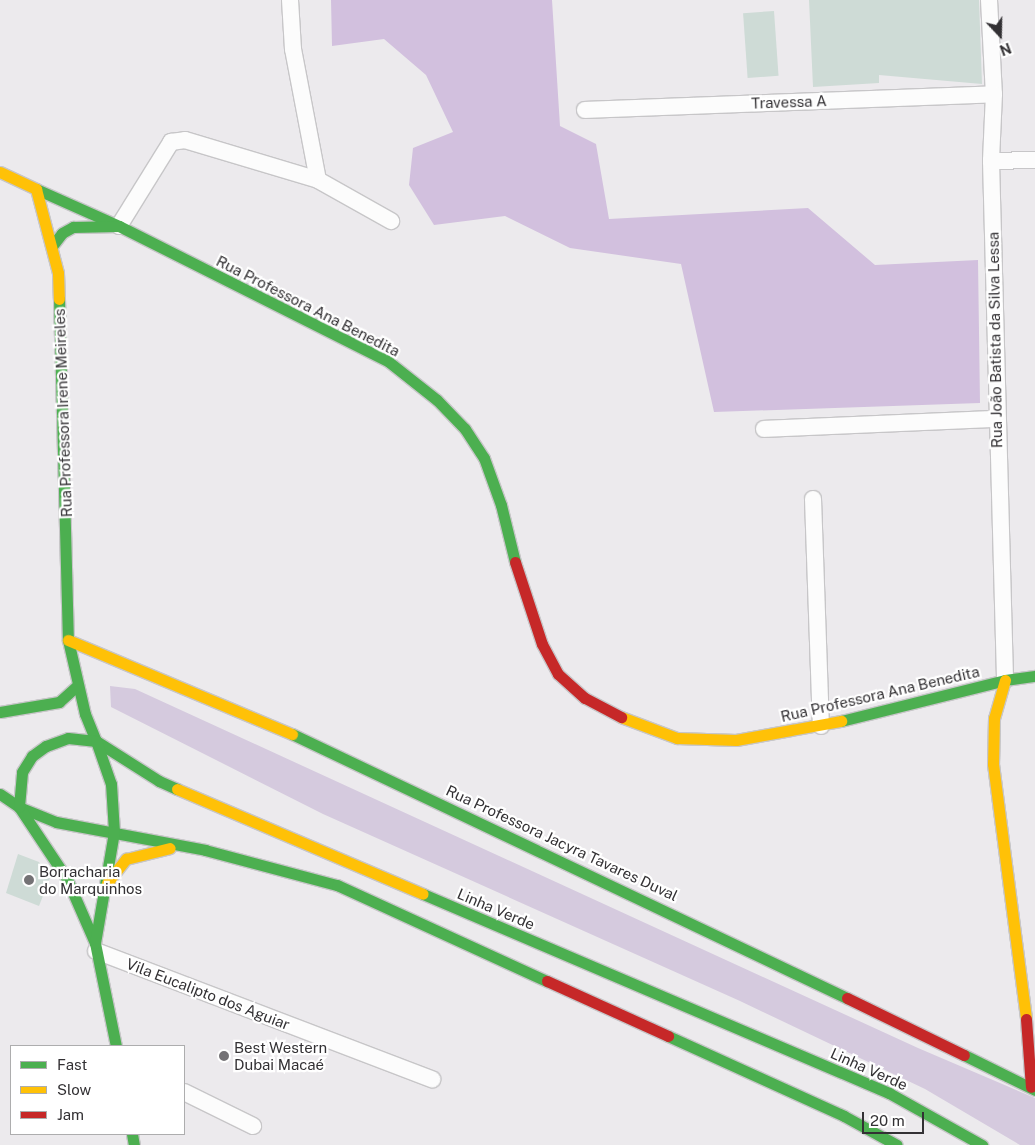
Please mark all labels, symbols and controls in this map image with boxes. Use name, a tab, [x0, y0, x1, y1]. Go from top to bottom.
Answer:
north arrow	[975, 10, 1025, 60]
text: N	[997, 40, 1013, 58]
street label: Travessa A	[751, 92, 827, 112]
street label: Rua João Batista da Silva Lessa	[984, 232, 1006, 448]
street label: Rua Professora Ana Benedita	[213, 252, 403, 360]
street label: Rua Professora Irene Meireles	[50, 308, 76, 518]
street label: Rua Professora Ana Benedita	[779, 662, 981, 726]
street label: Rua Professora Jacyra Tavares Duval	[443, 781, 681, 905]
place label: Borracharia do Marquinhos	[39, 862, 142, 897]
marker: Borracharia do Marquinhos	[23, 874, 35, 886]
street label: Linha Verde	[454, 885, 538, 933]
street label: Vila Eucalipto dos Aguiar	[124, 954, 292, 1034]
place label: Best Western Dubai Macaé	[234, 1038, 328, 1073]
street label: Linha Verde	[828, 1044, 910, 1094]
legend	[10, 1045, 185, 1135]
marker: Best Western Dubai Macaé	[218, 1050, 230, 1062]
text: Fast	[57, 1056, 87, 1073]
text: Slow	[57, 1081, 91, 1098]
scale bar	[865, 1102, 928, 1134]
text: Jam	[57, 1106, 84, 1123]
text: 20 m	[870, 1112, 905, 1129]

